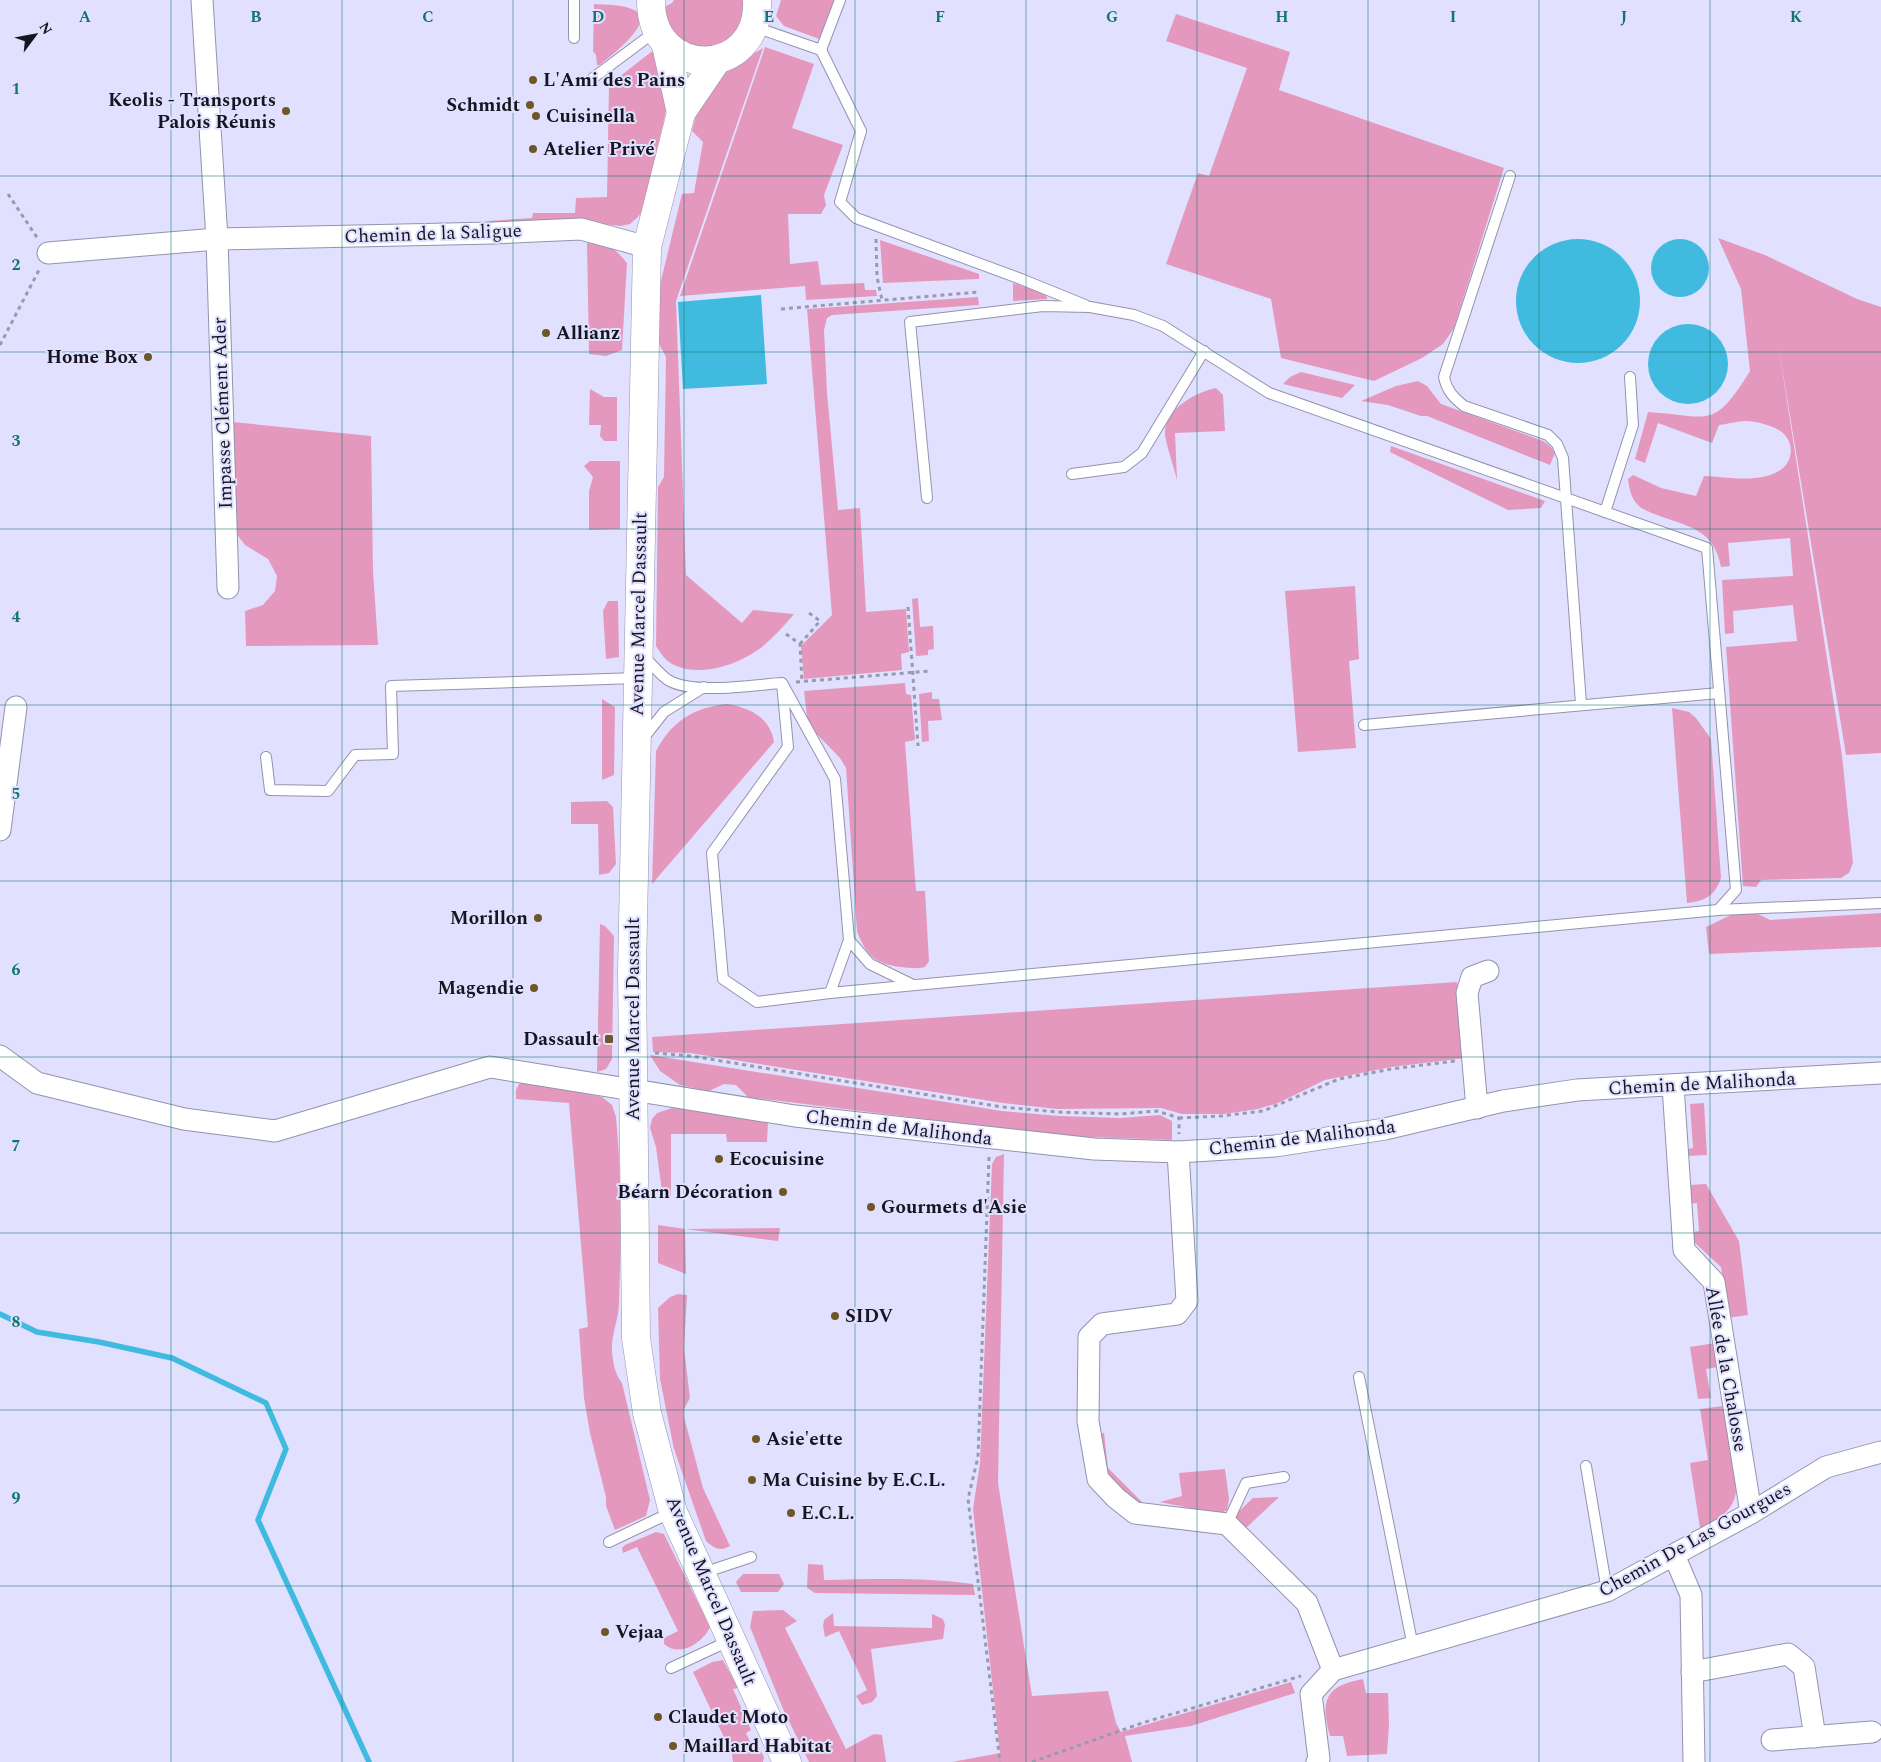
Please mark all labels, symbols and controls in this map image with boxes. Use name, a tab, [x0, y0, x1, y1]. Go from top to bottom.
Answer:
text: A	[79, 5, 92, 29]
text: B	[250, 5, 262, 29]
text: C	[422, 5, 434, 29]
text: D	[592, 5, 605, 29]
text: E	[764, 5, 774, 29]
text: F	[935, 5, 945, 29]
text: G	[1106, 5, 1118, 29]
text: H	[1275, 5, 1289, 29]
text: I	[1450, 5, 1456, 29]
text: J	[1621, 5, 1628, 29]
text: K	[1790, 5, 1803, 29]
north arrow	[10, 10, 60, 60]
text: N	[34, 18, 58, 39]
place label: L'Ami des Pains	[543, 66, 685, 95]
marker: L'Ami des Pains	[527, 74, 539, 86]
text: 1	[12, 77, 20, 101]
place label: Keolis - Transports Palois Réunis	[108, 86, 276, 137]
place label: Schmidt	[446, 91, 520, 120]
marker: Schmidt	[524, 99, 536, 111]
place label: Cuisinella	[546, 102, 635, 131]
marker: Keolis - Transports Palois Réunis	[280, 105, 292, 117]
marker: Cuisinella	[530, 110, 542, 122]
place label: Atelier Privé	[543, 135, 655, 164]
marker: Atelier Privé	[527, 143, 539, 155]
street label: Chemin de la Saligue	[344, 216, 522, 252]
text: 2	[12, 253, 21, 277]
street label: Impasse Clément Ader	[205, 316, 241, 509]
place label: Allianz	[556, 319, 620, 348]
marker: Allianz	[540, 327, 552, 339]
place label: Home Box	[46, 343, 139, 372]
marker: Home Box	[142, 351, 154, 363]
text: 3	[12, 429, 21, 453]
street label: Avenue Marcel Dassault	[623, 512, 655, 716]
text: 4	[12, 605, 21, 629]
text: 5	[12, 782, 20, 806]
place label: Morillon	[450, 904, 528, 933]
marker: Morillon	[532, 912, 544, 924]
street label: Avenue Marcel Dassault	[619, 917, 648, 1121]
text: 6	[12, 958, 21, 982]
place label: Magendie	[437, 974, 524, 1003]
marker: Magendie	[528, 982, 540, 994]
place label: Dassault	[523, 1025, 599, 1054]
marker: Dassault	[603, 1033, 615, 1045]
street label: Chemin de Malihonda	[1607, 1065, 1797, 1103]
street label: Chemin de Malihonda	[804, 1102, 995, 1154]
street label: Chemin de Malihonda	[1207, 1112, 1398, 1164]
text: 7	[12, 1134, 21, 1158]
place label: Ecocuisine	[729, 1145, 824, 1174]
marker: Ecocuisine	[713, 1153, 725, 1165]
place label: Béarn Décoration	[617, 1178, 773, 1207]
marker: Béarn Décoration	[777, 1186, 789, 1198]
place label: Gourmets d'Asie	[881, 1193, 1027, 1222]
marker: Gourmets d'Asie	[865, 1201, 877, 1213]
street label: Allée de la Chalosse	[1697, 1284, 1755, 1454]
place label: SIDV	[845, 1302, 893, 1331]
text: 8	[12, 1310, 21, 1334]
marker: SIDV	[829, 1310, 841, 1322]
place label: Asie'ette	[766, 1425, 843, 1454]
marker: Asie'ette	[750, 1433, 762, 1445]
place label: Ma Cuisine by E.C.L.	[762, 1466, 945, 1495]
marker: Ma Cuisine by E.C.L.	[746, 1474, 758, 1486]
street label: Chemin De Las Gourgues	[1593, 1475, 1797, 1605]
text: 9	[12, 1486, 21, 1510]
street label: Avenue Marcel Dassault	[658, 1492, 764, 1691]
place label: E.C.L.	[801, 1499, 855, 1528]
marker: E.C.L.	[785, 1507, 797, 1519]
place label: Vejaa	[615, 1618, 664, 1647]
marker: Vejaa	[599, 1626, 611, 1638]
place label: Claudet Moto	[668, 1703, 788, 1732]
marker: Claudet Moto	[652, 1711, 664, 1723]
place label: Maillard Habitat	[683, 1732, 832, 1761]
marker: Maillard Habitat	[667, 1740, 679, 1752]

